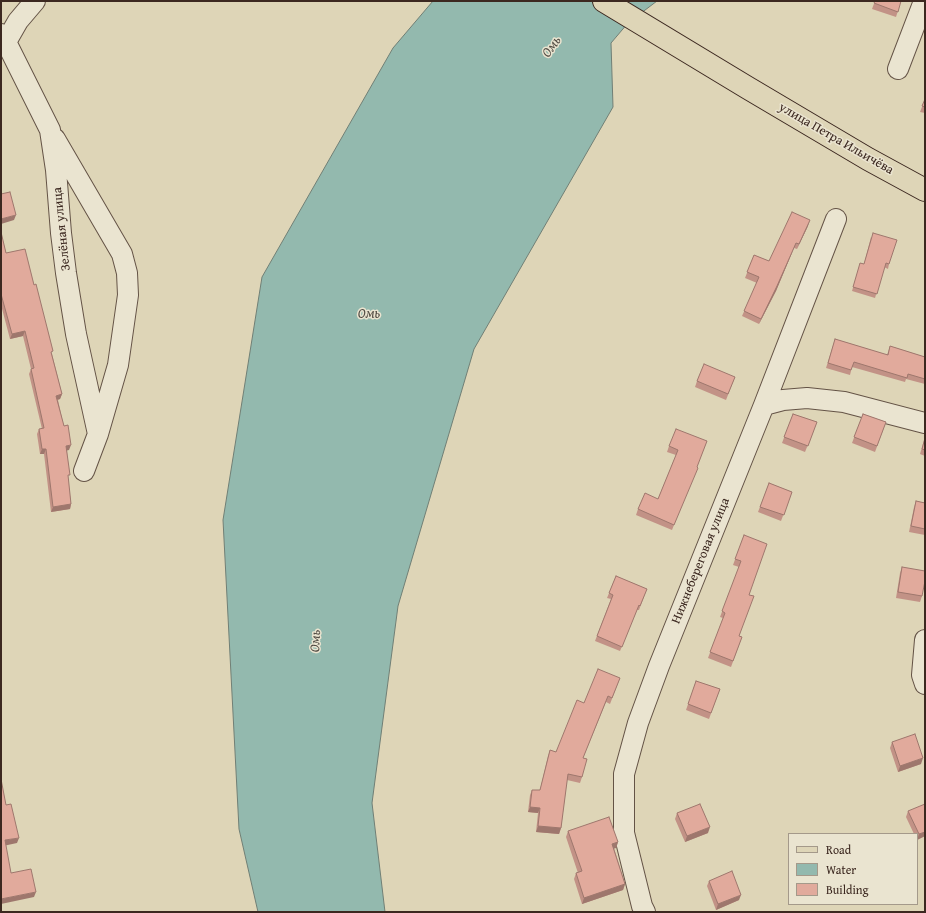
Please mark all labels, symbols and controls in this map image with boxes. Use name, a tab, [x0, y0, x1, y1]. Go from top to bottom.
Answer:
water label: Омь	[539, 33, 565, 61]
street label: улица Петра Ильичёва	[776, 100, 896, 178]
street label: Зелёная улица	[50, 186, 74, 272]
water label: Омь	[358, 306, 380, 322]
street label: Нижнебереговая улица	[669, 496, 733, 626]
water label: Омь	[307, 629, 325, 653]
legend	[788, 833, 918, 905]
text: Road	[826, 841, 851, 858]
text: Water	[826, 861, 856, 878]
text: Building	[826, 881, 869, 898]

